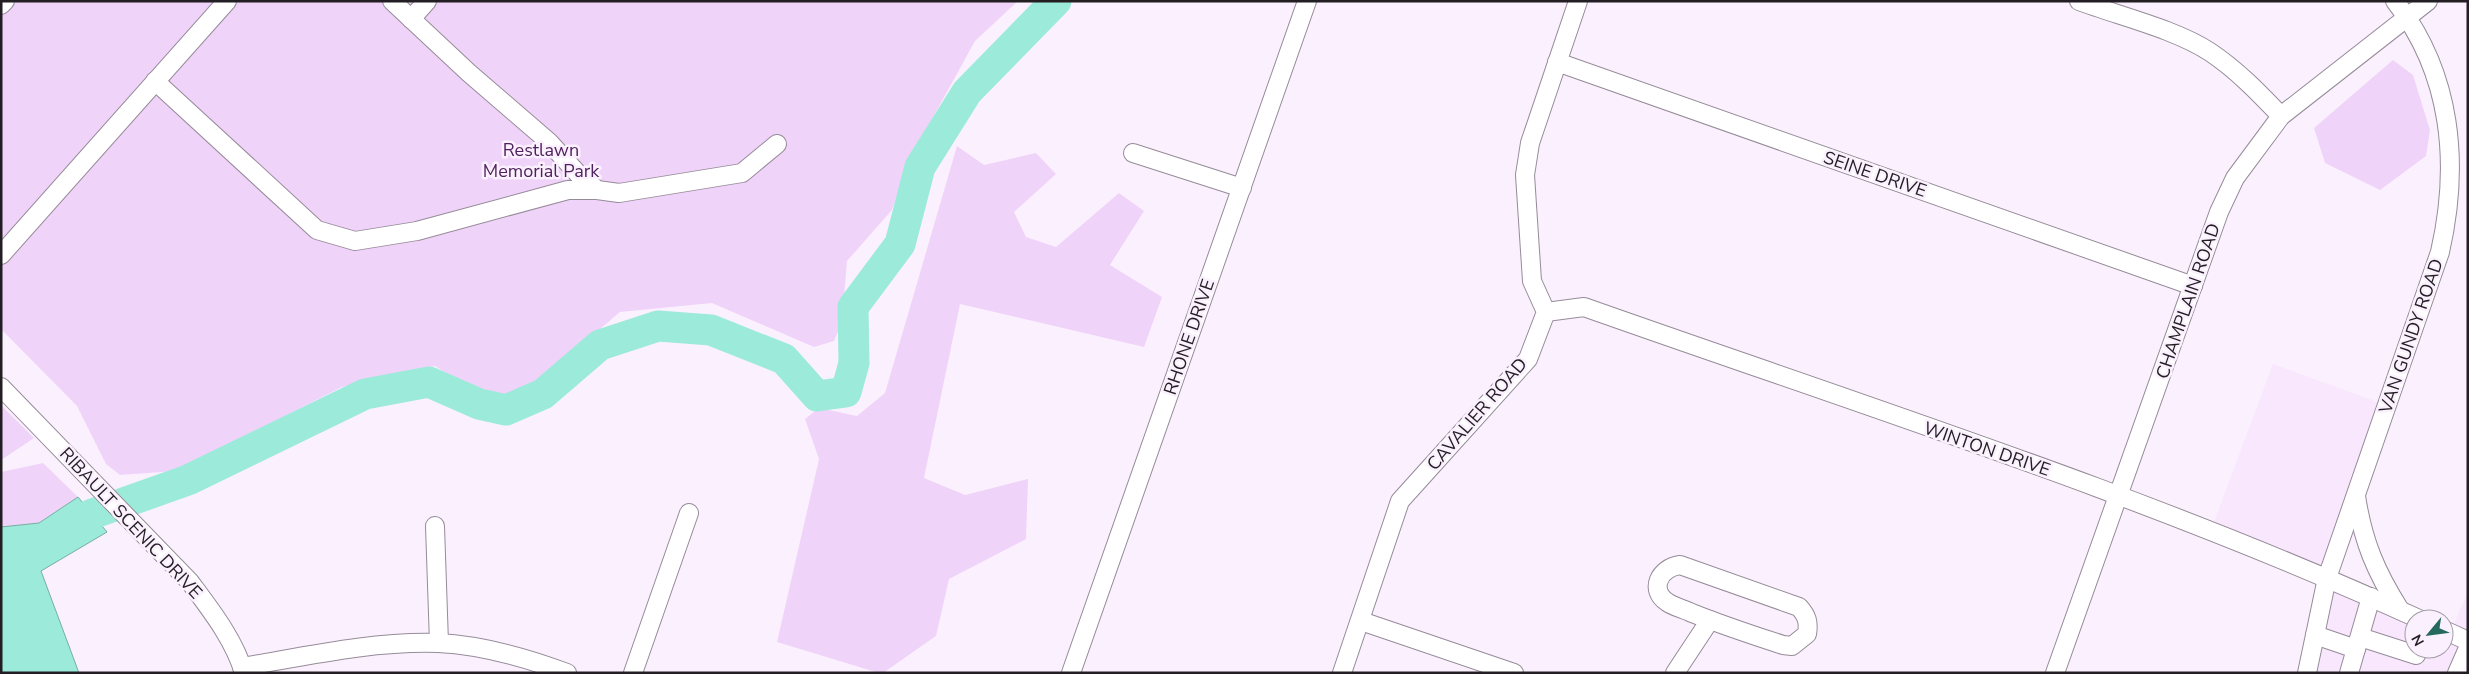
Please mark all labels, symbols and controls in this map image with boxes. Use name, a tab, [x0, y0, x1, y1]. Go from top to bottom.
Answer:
park label: Restlawn Memorial Park	[483, 138, 600, 183]
street label: SEINE DRIVE	[1820, 145, 1930, 203]
street label: CHAMPLAIN ROAD	[2150, 220, 2226, 382]
street label: VAN GUNDY ROAD	[2373, 256, 2449, 417]
street label: RHONE DRIVE	[1158, 276, 1220, 398]
street label: CAVALIER ROAD	[1421, 353, 1533, 475]
street label: WINTON DRIVE	[1920, 416, 2054, 482]
street label: RIBAULT SCENIC DRIVE	[54, 442, 208, 604]
north arrow	[2404, 609, 2454, 659]
text: N	[2407, 631, 2429, 649]

